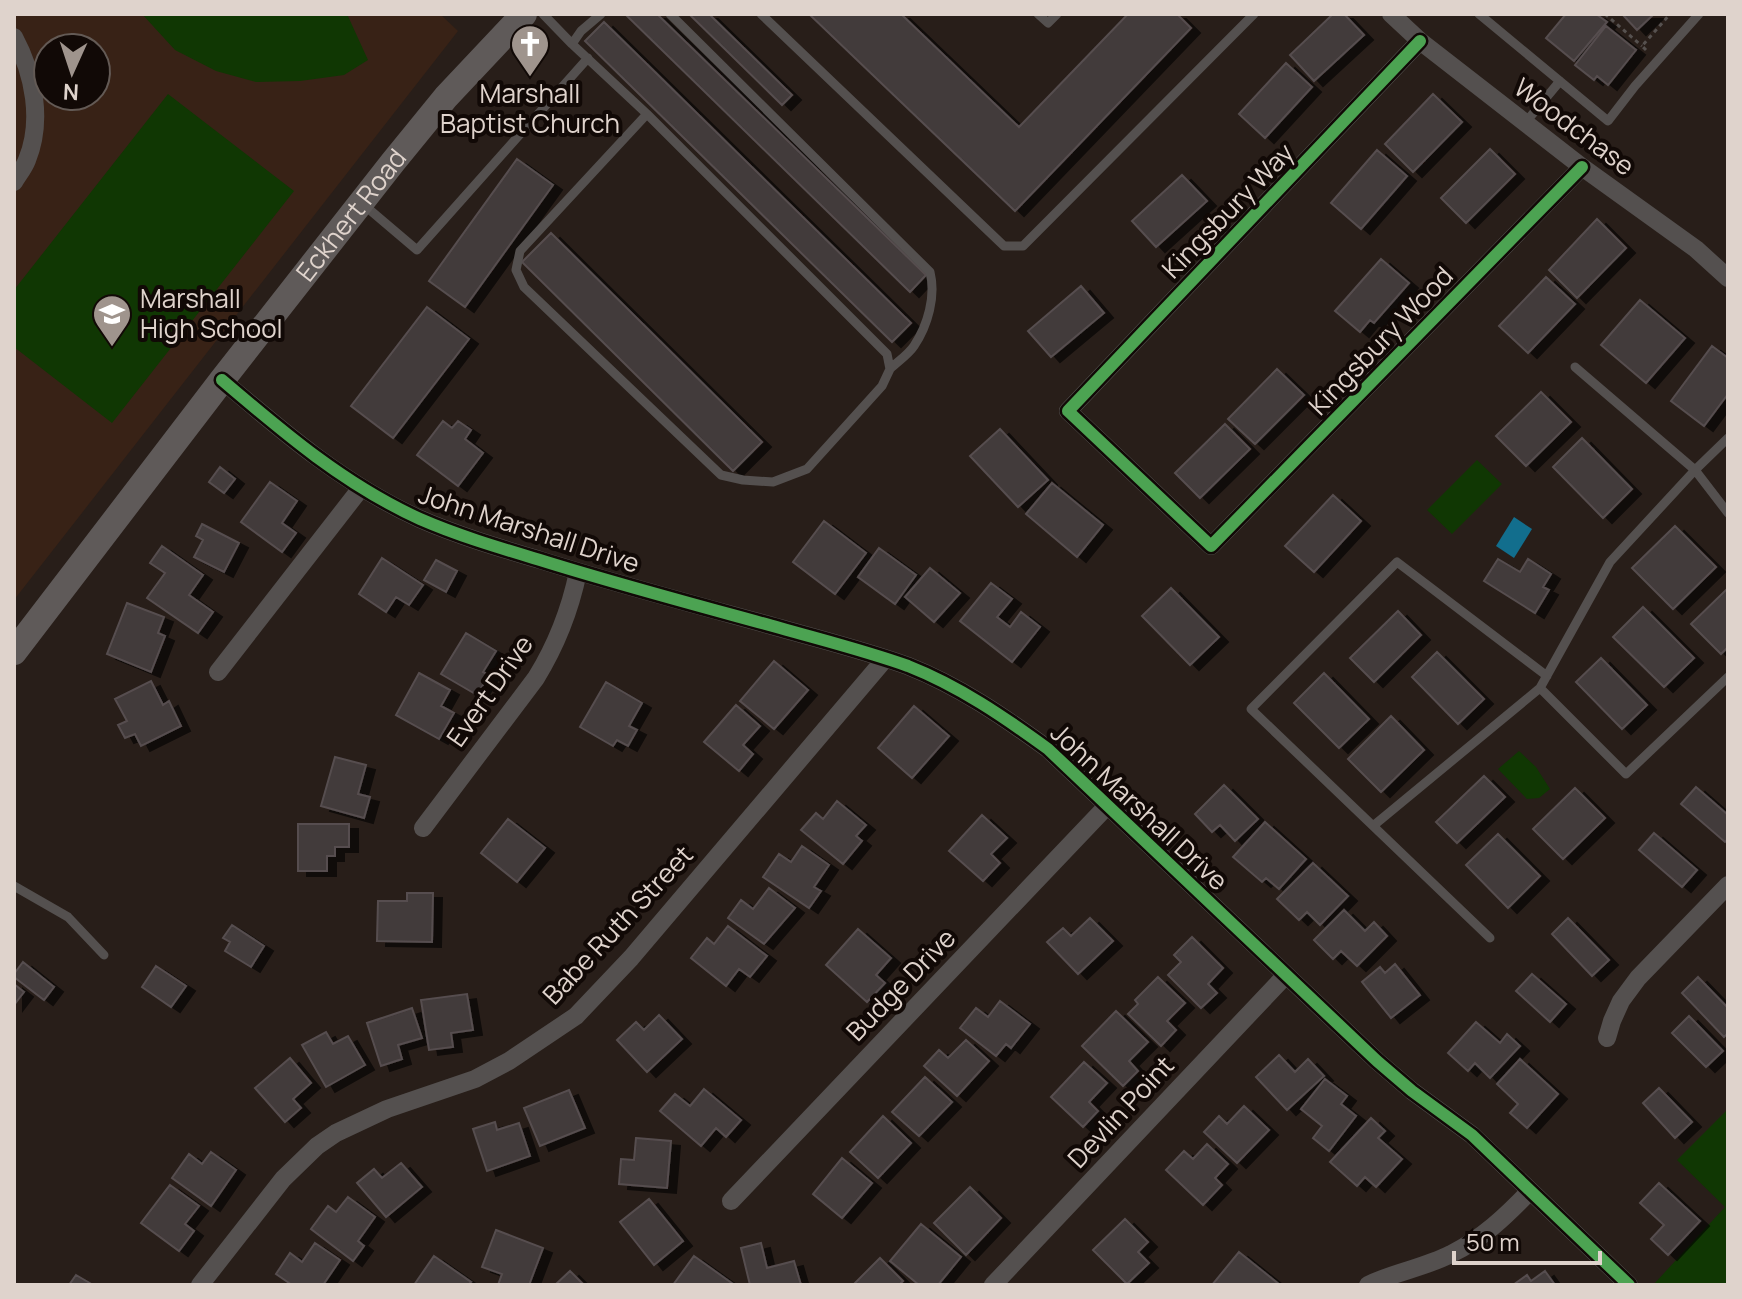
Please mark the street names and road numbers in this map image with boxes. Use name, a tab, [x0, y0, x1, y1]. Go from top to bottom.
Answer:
street label: Woodchase	[1507, 69, 1642, 183]
street label: Kingsbury Way	[1153, 134, 1301, 286]
street label: Eckhert Road	[287, 141, 414, 288]
street label: Kingsbury Wood	[1300, 258, 1461, 423]
street label: John Marshall Drive	[414, 475, 644, 581]
street label: Evert Drive	[438, 627, 541, 753]
street label: John Marshall Drive	[1043, 715, 1236, 898]
street label: Babe Ruth Street	[534, 837, 700, 1012]
street label: Budge Drive	[838, 920, 963, 1048]
street label: Devlin Point	[1059, 1047, 1182, 1175]

